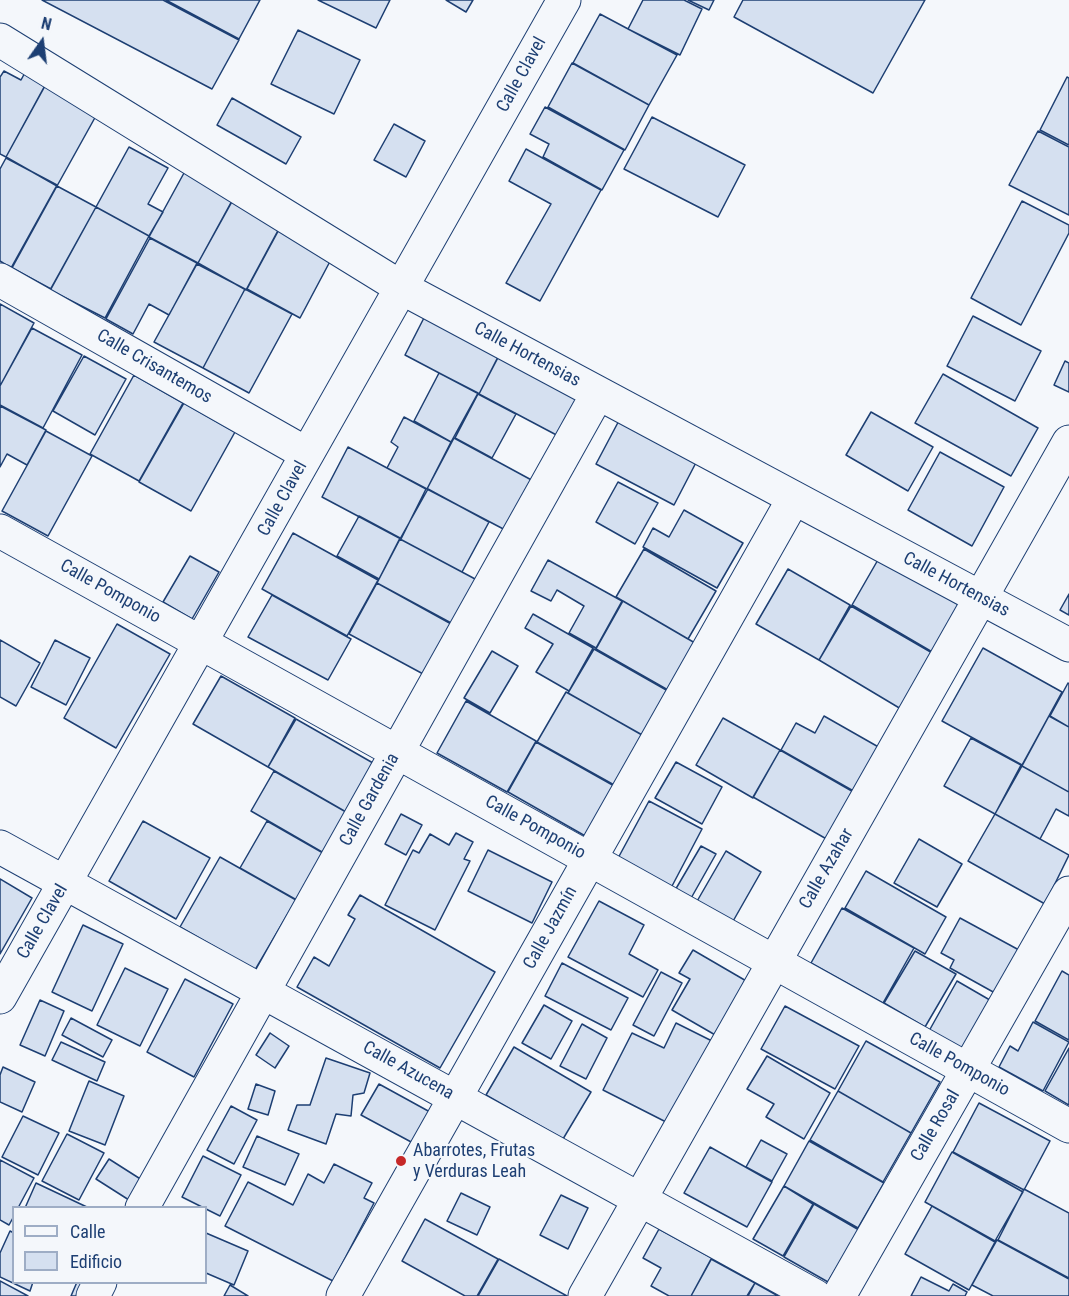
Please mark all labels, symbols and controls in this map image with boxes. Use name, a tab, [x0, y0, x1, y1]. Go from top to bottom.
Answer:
north arrow	[12, 12, 72, 72]
text: N	[39, 14, 54, 34]
street label: Calle Clavel	[493, 34, 551, 116]
street label: Calle Hortensias	[470, 318, 584, 392]
street label: Calle Crisantemos	[92, 325, 216, 409]
street label: Calle Clavel	[254, 458, 312, 540]
street label: Calle Hortensias	[899, 548, 1013, 622]
street label: Calle Pomponio	[56, 555, 164, 629]
street label: Calle Gardenia	[336, 750, 404, 850]
street label: Calle Pomponio	[481, 791, 589, 865]
street label: Calle Azahar	[795, 825, 859, 913]
street label: Calle Clavel	[13, 881, 73, 963]
street label: Calle Jazmín	[519, 883, 583, 973]
street label: Calle Pomponio	[905, 1028, 1013, 1102]
street label: Calle Azucena	[359, 1037, 457, 1105]
street label: Calle Rosal	[907, 1086, 965, 1166]
place label: Abarrotes, Frutas y Verduras Leah	[413, 1140, 535, 1182]
marker: Abarrotes, Frutas y Verduras Leah	[394, 1154, 408, 1168]
legend	[12, 1206, 207, 1284]
text: Calle	[70, 1221, 106, 1242]
text: Edificio	[70, 1251, 122, 1272]

